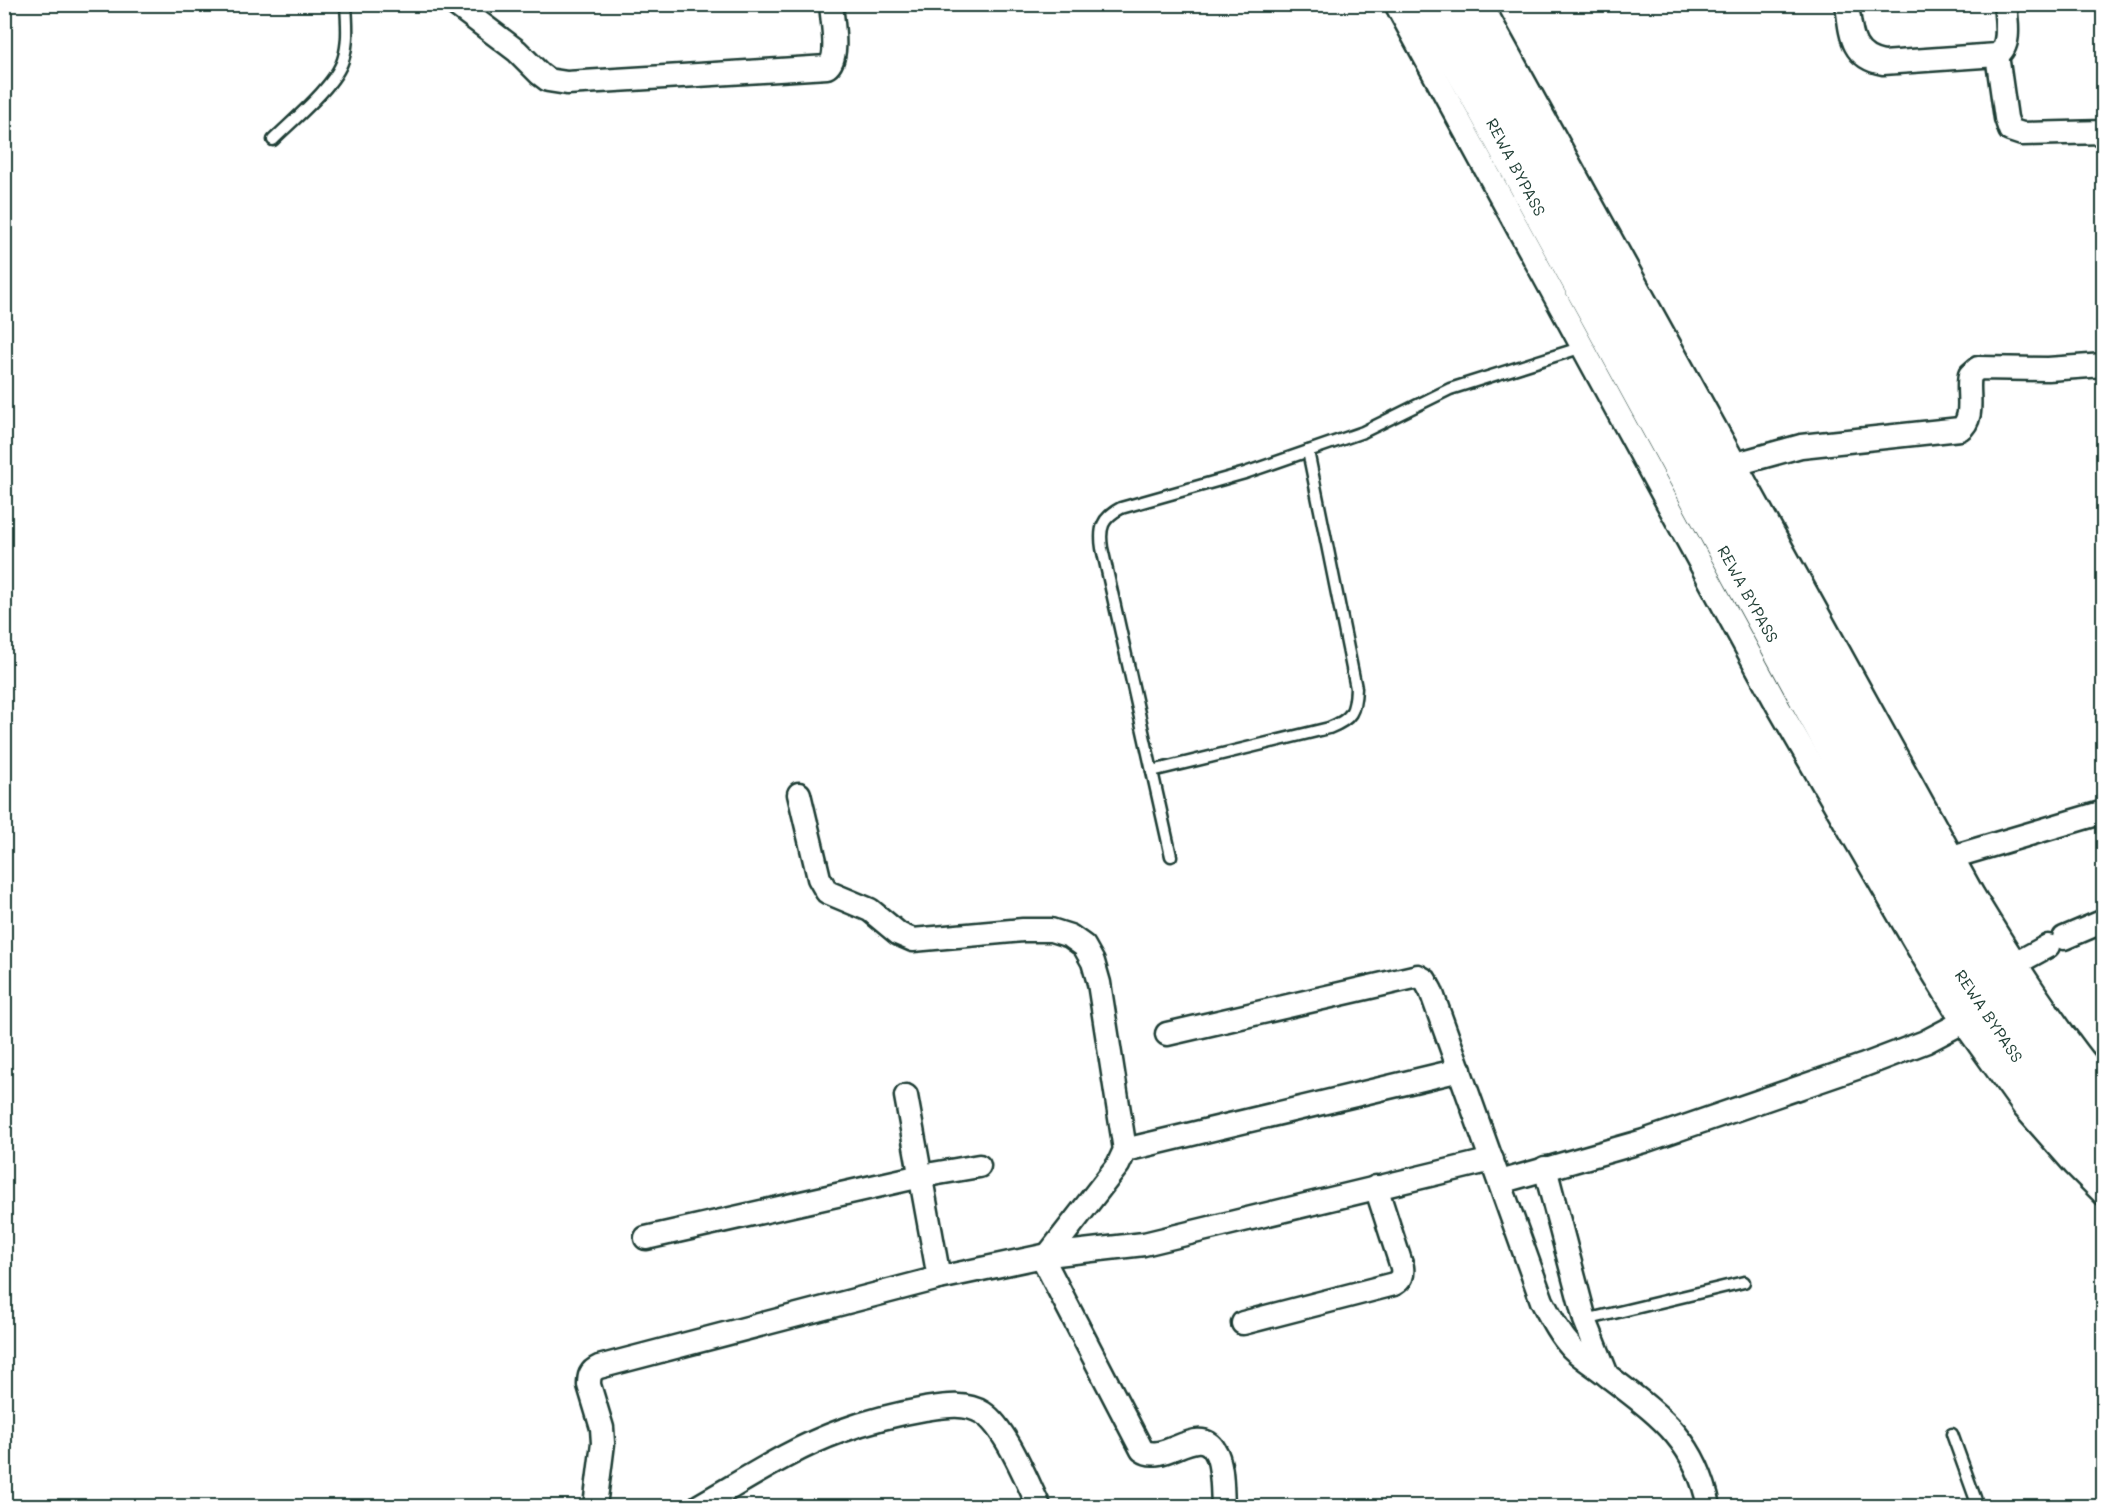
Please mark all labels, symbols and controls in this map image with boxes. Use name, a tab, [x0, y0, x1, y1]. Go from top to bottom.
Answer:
street label: REWA BYPASS	[1482, 114, 1551, 219]
street label: REWA BYPASS	[1713, 542, 1784, 646]
street label: REWA BYPASS	[1951, 965, 2028, 1066]

